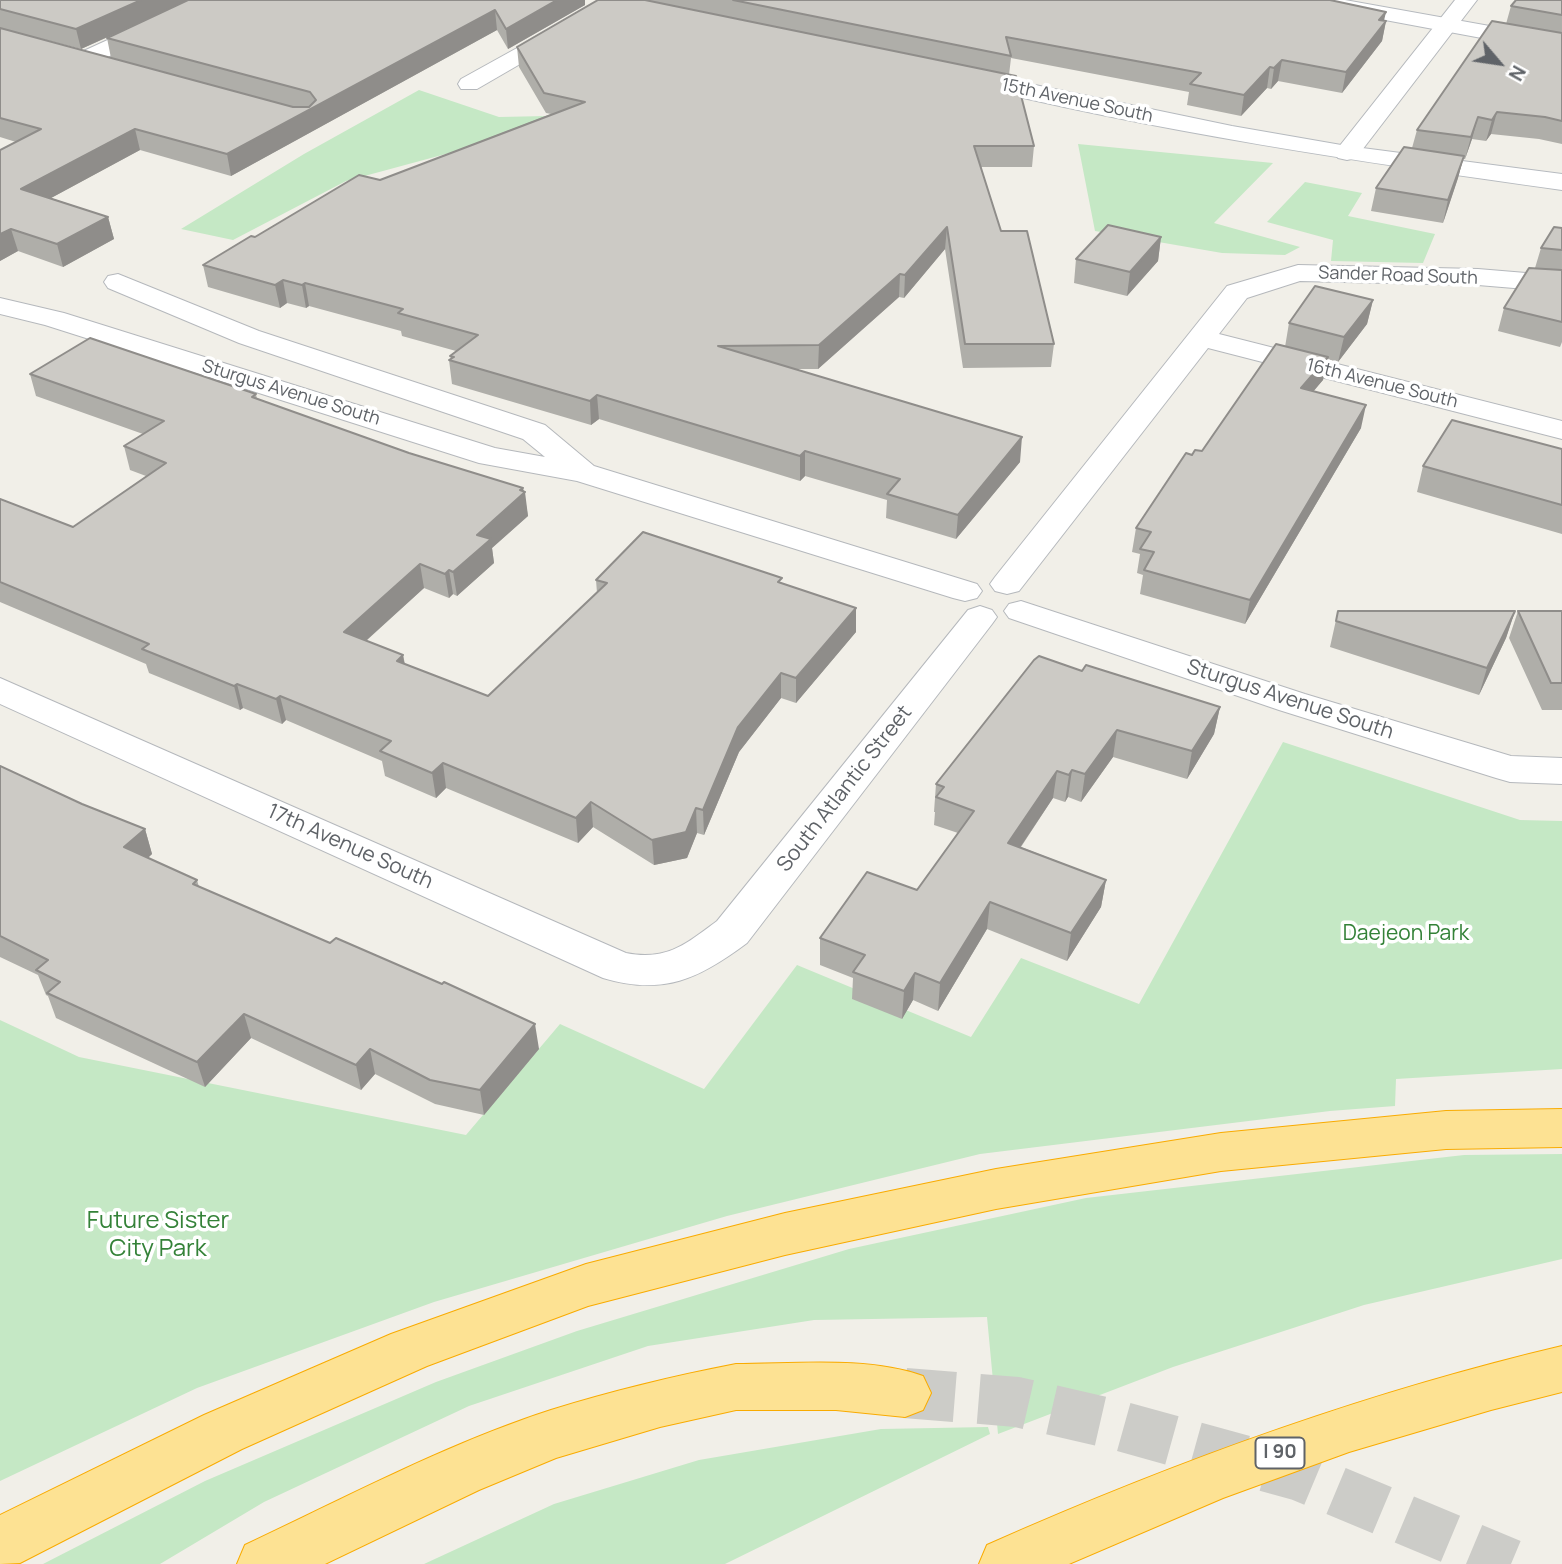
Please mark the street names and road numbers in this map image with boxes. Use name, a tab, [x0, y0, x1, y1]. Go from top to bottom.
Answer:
street label: 15th Avenue South	[999, 74, 1155, 128]
street label: Sander Road South	[1318, 262, 1478, 290]
street label: 16th Avenue South	[1304, 355, 1460, 413]
street label: Sturgus Avenue South	[199, 356, 383, 430]
street label: Sturgus Avenue South	[1183, 655, 1397, 745]
street label: South Atlantic Street	[772, 701, 918, 877]
street label: 17th Avenue South	[263, 799, 437, 895]
road number: I 90	[1256, 1438, 1304, 1469]

